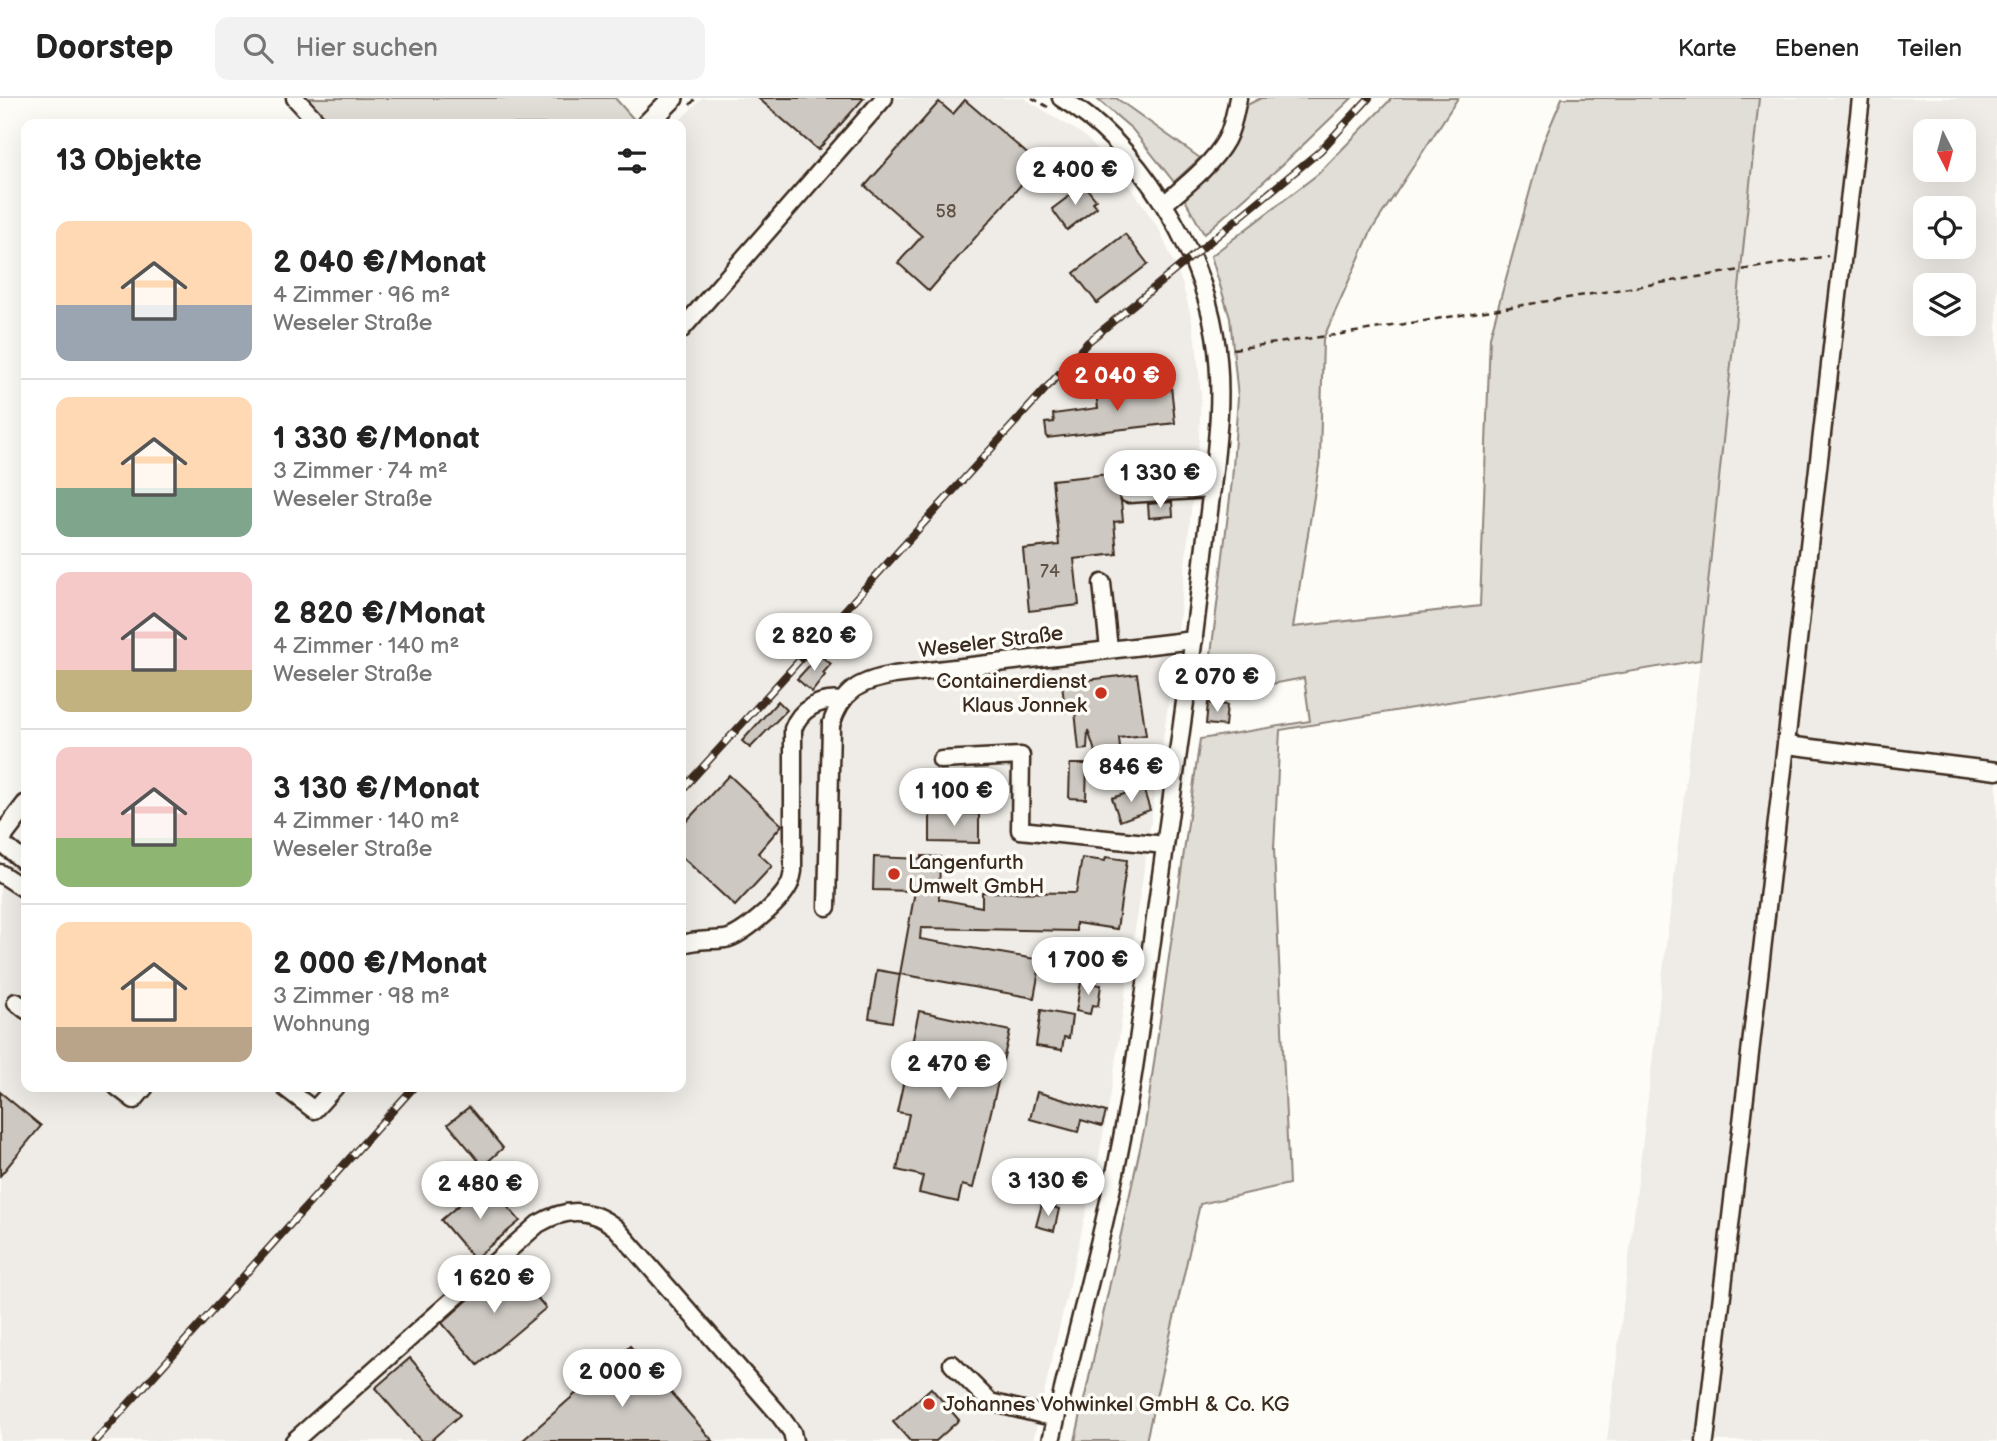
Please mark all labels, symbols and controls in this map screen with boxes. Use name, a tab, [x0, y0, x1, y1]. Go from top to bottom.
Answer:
search box	[215, 17, 705, 80]
text: Doorstep	[35, 28, 173, 68]
icon: search	[239, 29, 277, 67]
text: Hier suchen	[295, 33, 438, 64]
text: Karte	[1678, 34, 1736, 63]
text: Ebenen	[1774, 34, 1859, 63]
text: Teilen	[1897, 34, 1962, 63]
north arrow	[1913, 119, 1976, 182]
map controls	[1913, 119, 1976, 336]
icon: filters	[613, 142, 651, 180]
text: 13 Objekte	[56, 143, 202, 179]
pin: 2 400 €	[1010, 148, 1140, 207]
text: 2 400 €	[1032, 156, 1118, 184]
button: locate	[1913, 196, 1976, 259]
house number: 58	[936, 201, 956, 222]
text: 2 040 €/Monat	[273, 245, 486, 281]
icon: home	[112, 249, 196, 333]
button: layers	[1913, 273, 1976, 336]
text: 4 Zimmer · 96 m²	[273, 281, 450, 309]
text: Weseler Straße	[273, 309, 432, 337]
pin: 2 040 €	[1052, 354, 1182, 413]
text: 2 040 €	[1074, 362, 1160, 390]
text: 1 330 €/Monat	[273, 421, 479, 457]
icon: home	[112, 425, 196, 509]
pin: 1 330 €	[1095, 450, 1225, 510]
text: 3 Zimmer · 74 m²	[273, 457, 448, 485]
text: 1 330 €	[1120, 459, 1200, 487]
text: Weseler Straße	[273, 485, 432, 513]
house number: 74	[1040, 561, 1060, 582]
text: 2 820 €/Monat	[273, 596, 485, 632]
icon: home	[112, 600, 196, 684]
pin: 2 820 €	[749, 614, 879, 673]
street label: Weseler Straße	[917, 621, 1065, 663]
text: 2 820 €	[771, 622, 857, 650]
text: 4 Zimmer · 140 m²	[273, 632, 459, 660]
pin: 2 070 €	[1152, 654, 1282, 714]
text: Weseler Straße	[273, 660, 432, 688]
text: 2 070 €	[1175, 663, 1259, 691]
place label: Containerdienst Klaus Jonnek	[936, 669, 1088, 718]
marker: Containerdienst Klaus Jonnek	[1093, 685, 1109, 701]
pin: 846 €	[1082, 744, 1180, 804]
text: 846 €	[1099, 753, 1163, 781]
pin: 1 100 €	[889, 768, 1019, 828]
text: 3 130 €/Monat	[273, 771, 479, 807]
icon: home	[112, 775, 196, 859]
text: 1 100 €	[915, 777, 993, 805]
text: 4 Zimmer · 140 m²	[273, 807, 459, 835]
text: Weseler Straße	[273, 835, 432, 863]
place label: Langenfurth Umwelt GmbH	[908, 850, 1044, 899]
marker: Langenfurth Umwelt GmbH	[886, 866, 902, 882]
pin: 1 700 €	[1023, 937, 1153, 997]
text: 2 000 €/Monat	[273, 946, 487, 982]
text: 1 700 €	[1048, 946, 1128, 974]
icon: home	[112, 950, 196, 1034]
text: 3 Zimmer · 98 m²	[273, 982, 450, 1010]
text: Wohnung	[273, 1010, 370, 1038]
pin: 2 470 €	[884, 1042, 1014, 1101]
text: 2 470 €	[907, 1050, 991, 1078]
pin: 3 130 €	[983, 1158, 1113, 1218]
pin: 2 480 €	[415, 1162, 545, 1221]
text: 3 130 €	[1008, 1167, 1088, 1195]
text: 2 480 €	[437, 1170, 523, 1198]
pin: 1 620 €	[429, 1256, 559, 1315]
text: 1 620 €	[453, 1264, 535, 1292]
pin: 2 000 €	[557, 1350, 687, 1409]
text: 2 000 €	[579, 1358, 665, 1386]
place label: Johannes Vohwinkel GmbH & Co. KG	[943, 1392, 1290, 1417]
marker: Johannes Vohwinkel GmbH & Co. KG	[921, 1396, 937, 1412]

